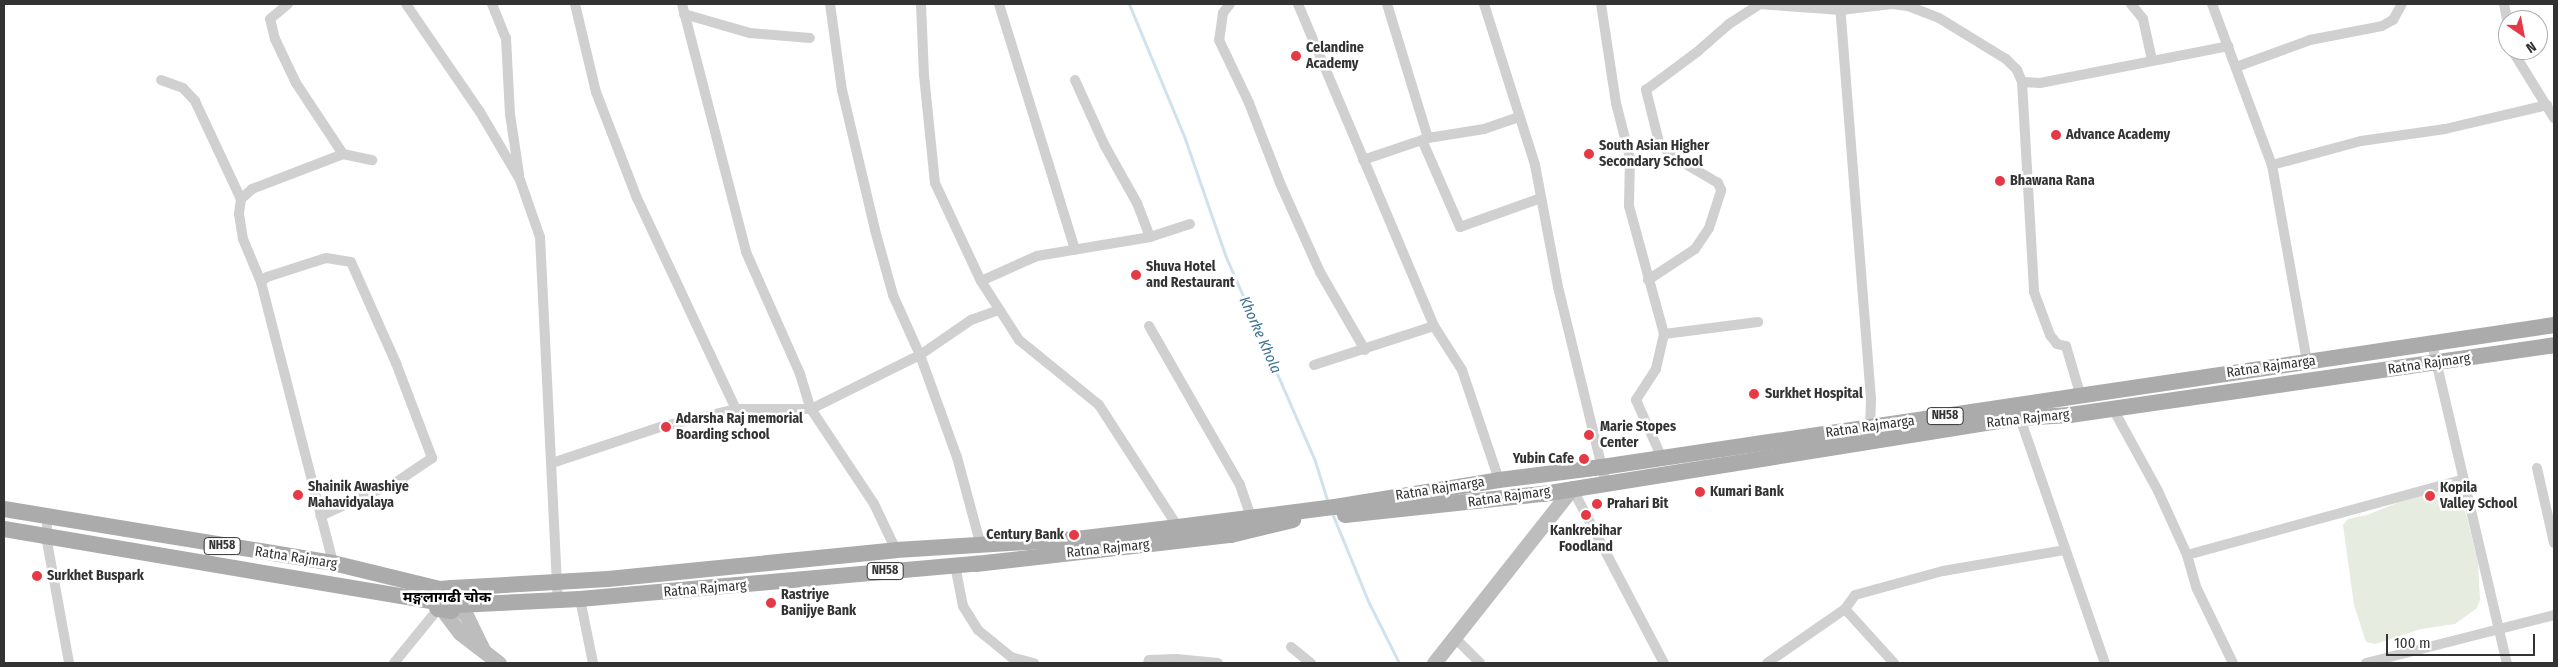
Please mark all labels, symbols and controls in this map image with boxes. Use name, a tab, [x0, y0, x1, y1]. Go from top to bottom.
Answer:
north arrow	[2498, 10, 2548, 60]
text: N	[2523, 38, 2539, 57]
place label: Celandine Academy	[1306, 40, 1364, 72]
marker: Celandine Academy	[1290, 50, 1302, 62]
place label: Advance Academy	[2066, 127, 2170, 143]
marker: Advance Academy	[2050, 129, 2062, 141]
place label: South Asian Higher Secondary School	[1599, 138, 1709, 170]
marker: South Asian Higher Secondary School	[1583, 148, 1595, 160]
place label: Bhawana Rana	[2010, 173, 2095, 189]
marker: Bhawana Rana	[1994, 175, 2006, 187]
place label: Shuva Hotel and Restaurant	[1146, 259, 1235, 292]
marker: Shuva Hotel and Restaurant	[1130, 269, 1142, 281]
water label: Khorke Khola	[1235, 294, 1285, 376]
street label: Ratna Rajmarg	[2387, 350, 2471, 378]
street label: Ratna Rajmarga	[2225, 352, 2317, 382]
place label: Surkhet Hospital	[1765, 386, 1863, 402]
marker: Surkhet Hospital	[1747, 387, 1761, 401]
road number: NH58	[1926, 406, 1964, 426]
street label: Ratna Rajmarg	[1986, 406, 2070, 432]
place label: Adarsha Raj memorial Boarding school	[676, 411, 803, 444]
street label: Ratna Rajmarga	[1824, 412, 1916, 442]
place label: Marie Stopes Center	[1600, 419, 1676, 452]
marker: Adarsha Raj memorial Boarding school	[660, 421, 672, 433]
marker: Marie Stopes Center	[1582, 428, 1596, 442]
place label: Yubin Cafe	[1513, 451, 1574, 467]
marker: Yubin Cafe	[1578, 453, 1590, 465]
street label: Ratna Rajmarga	[1394, 474, 1486, 504]
place label: Shainik Awashiye Mahavidyalaya	[308, 479, 409, 512]
place label: Kopila Valley School	[2440, 480, 2517, 512]
street label: Ratna Rajmarg	[1467, 483, 1551, 511]
place label: Kumari Bank	[1710, 484, 1784, 500]
marker: Kumari Bank	[1694, 486, 1706, 498]
marker: Shainik Awashiye Mahavidyalaya	[292, 489, 304, 501]
marker: Kopila Valley School	[2424, 490, 2436, 502]
place label: Prahari Bit	[1607, 496, 1668, 512]
marker: Prahari Bit	[1591, 498, 1603, 510]
marker: Kankrebihar Foodland	[1580, 509, 1592, 521]
place label: Kankrebihar Foodland	[1550, 523, 1622, 556]
place label: Century Bank	[986, 527, 1064, 543]
marker: Century Bank	[1068, 529, 1080, 541]
road number: NH58	[203, 536, 241, 556]
street label: Ratna Rajmarg	[1066, 536, 1150, 562]
street label: Ratna Rajmarg	[254, 543, 338, 573]
road number: NH58	[866, 562, 904, 580]
place label: Surkhet Buspark	[47, 568, 144, 584]
marker: Surkhet Buspark	[31, 570, 43, 582]
street label: Ratna Rajmarg	[663, 577, 747, 601]
place label: Rastriye Banijye Bank	[781, 587, 856, 620]
district label: मङ्गलागढी चोक	[403, 589, 491, 607]
marker: Rastriye Banijye Bank	[765, 597, 777, 609]
scale bar	[2388, 624, 2537, 656]
text: 100 m	[2394, 634, 2431, 652]

